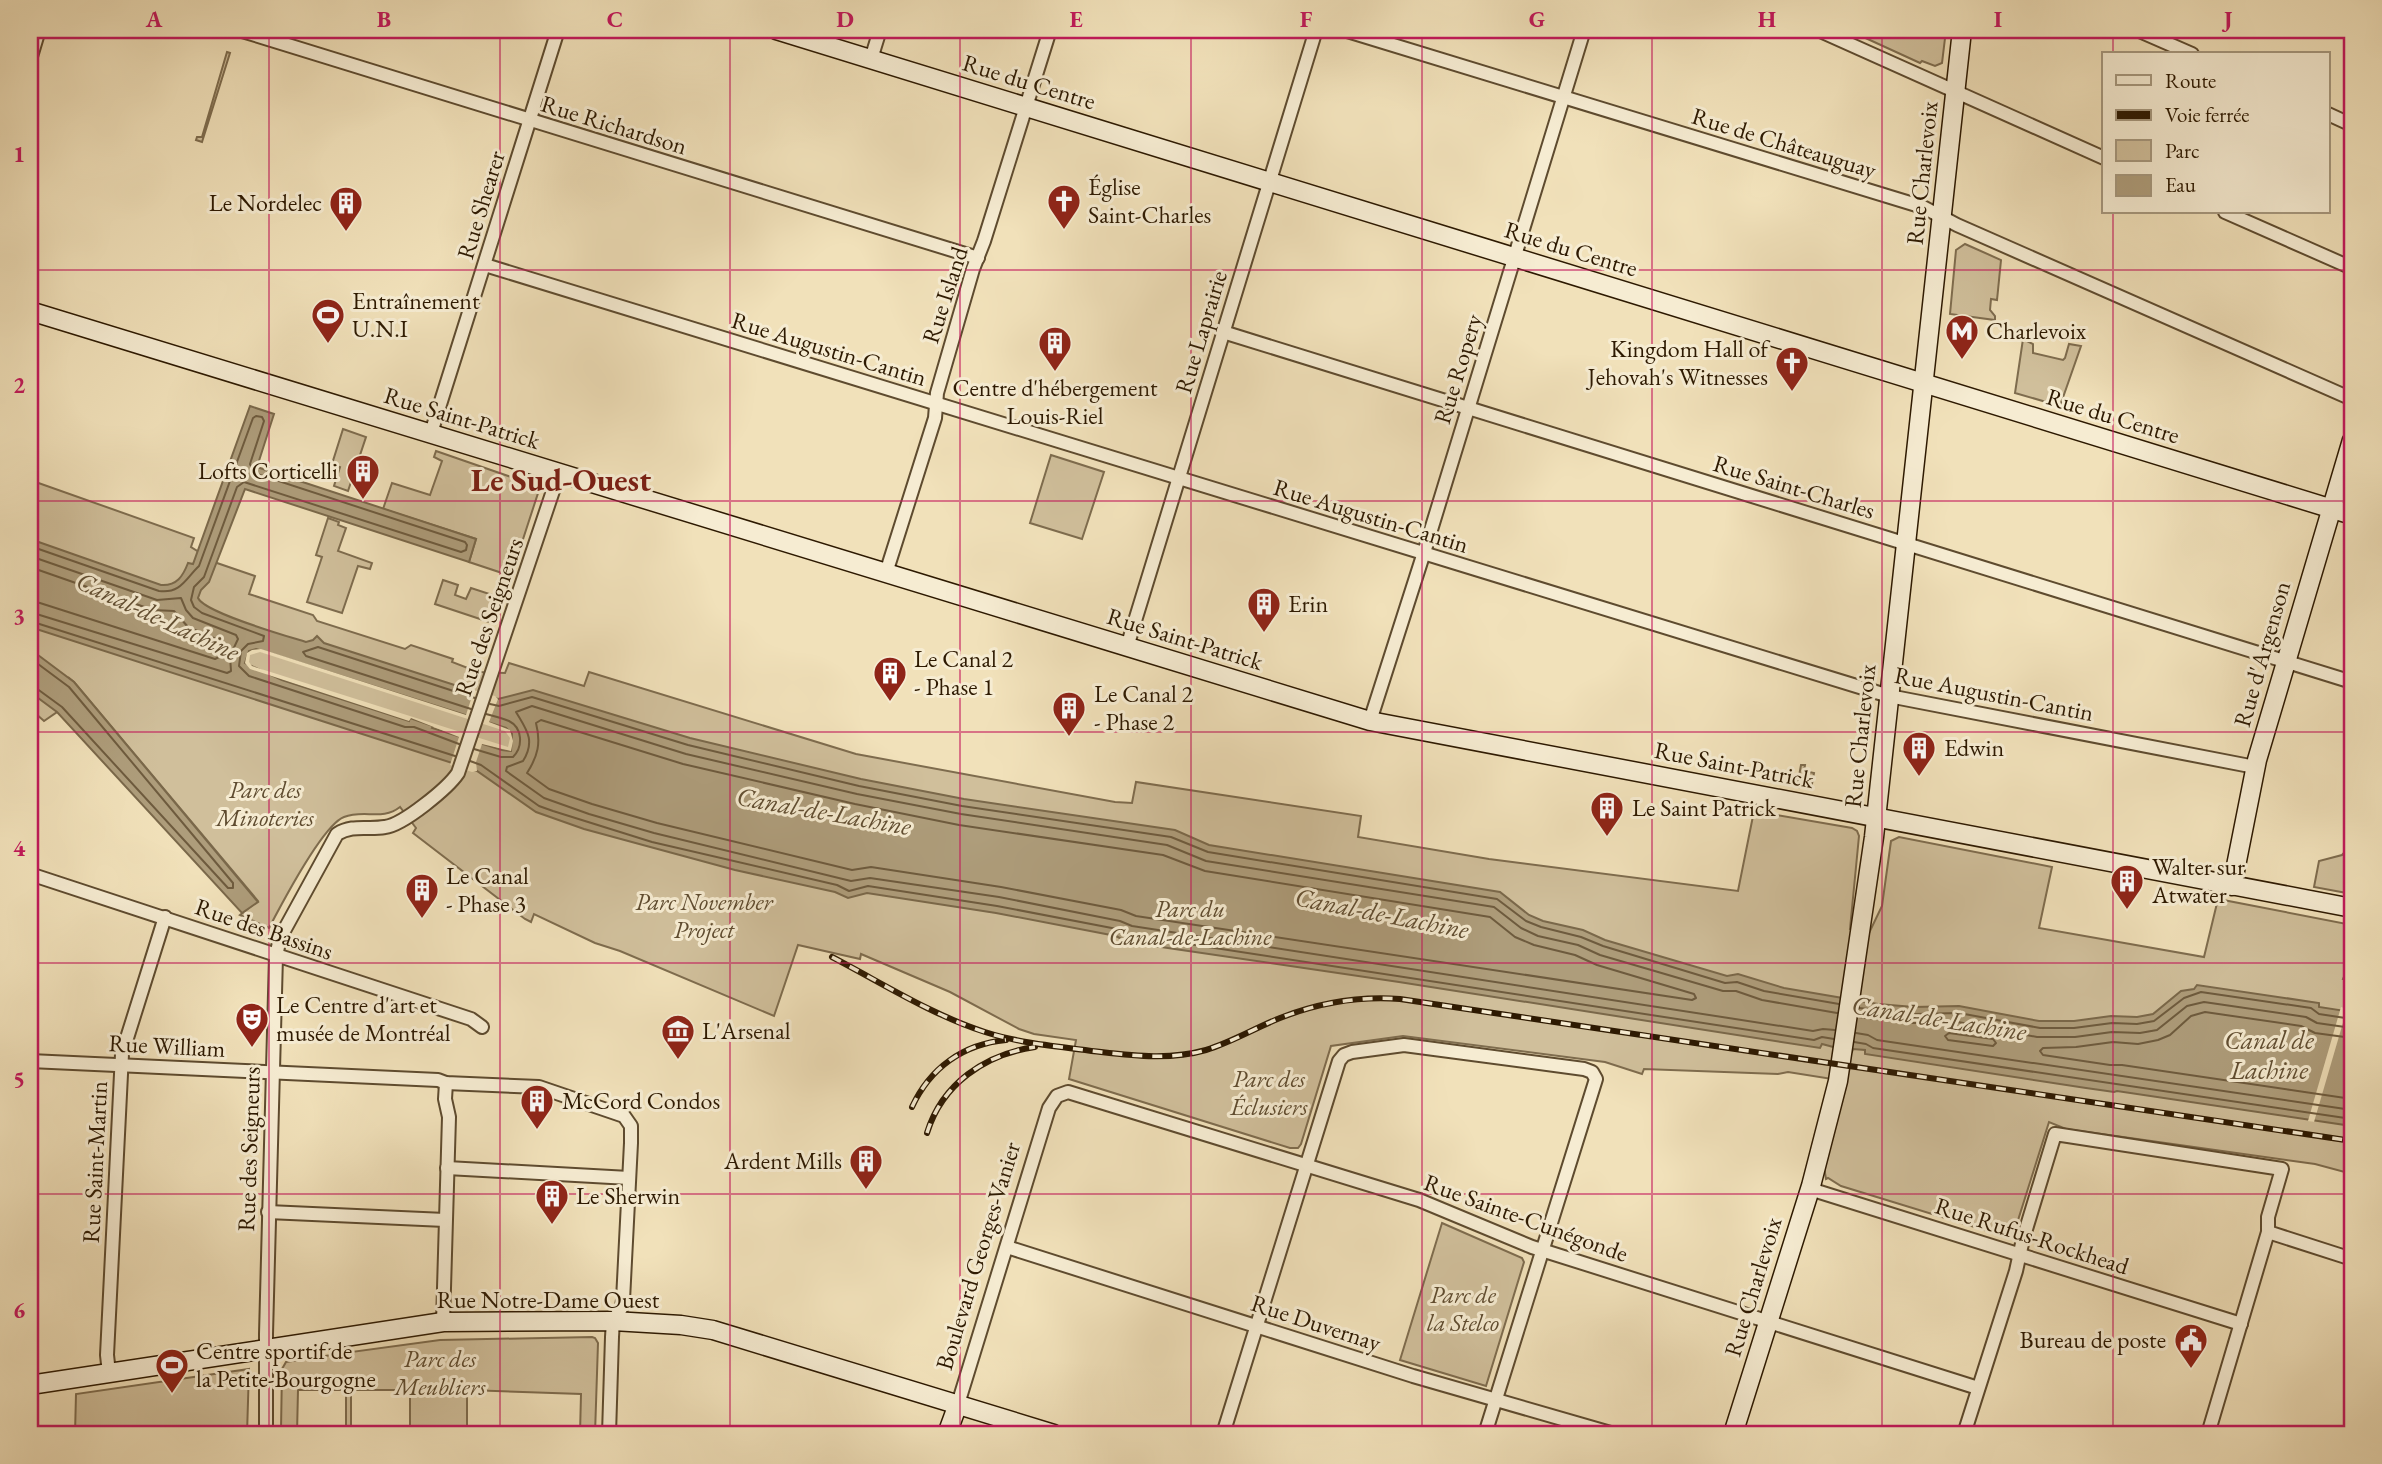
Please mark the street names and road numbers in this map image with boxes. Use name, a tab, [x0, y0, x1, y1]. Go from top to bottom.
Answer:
street label: Rue du Centre	[959, 47, 1099, 116]
street label: Rue Richardson	[537, 88, 691, 162]
street label: Rue Charlevoix	[1899, 99, 1945, 246]
street label: Rue de Châteauguay	[1688, 100, 1881, 185]
street label: Rue Shearer	[449, 147, 512, 263]
street label: Rue du Centre	[1501, 214, 1641, 283]
street label: Rue Island	[914, 242, 975, 347]
street label: Rue Laprairie	[1167, 267, 1234, 397]
street label: Rue Augustin-Cantin	[728, 304, 931, 393]
street label: Rue Ropery	[1426, 310, 1489, 428]
street label: Rue Saint-Patrick	[380, 379, 545, 456]
street label: Rue du Centre	[2043, 381, 2183, 450]
street label: Rue Saint-Charles	[1710, 447, 1879, 526]
street label: Rue Augustin-Cantin	[1270, 471, 1473, 560]
street label: Rue des Seigneurs	[447, 534, 530, 700]
street label: Rue d'Argenson	[2226, 577, 2297, 730]
street label: Rue Saint-Patrick	[1103, 600, 1268, 677]
street label: Rue Augustin-Cantin	[1892, 659, 2097, 728]
street label: Rue Charlevoix	[1837, 662, 1883, 809]
street label: Rue Saint-Patrick	[1652, 734, 1817, 795]
street label: Rue des Bassins	[191, 891, 337, 967]
street label: Rue William	[108, 1027, 227, 1064]
street label: Rue des Seigneurs	[230, 1066, 267, 1232]
street label: Rue Saint-Martin	[75, 1080, 114, 1244]
street label: Boulevard Georges-Vanier	[928, 1138, 1027, 1374]
street label: Rue Sainte-Cunégonde	[1420, 1166, 1632, 1269]
street label: Rue Rufus-Rockhead	[1931, 1190, 2134, 1282]
street label: Rue Charlevoix	[1717, 1213, 1789, 1360]
street label: Rue Notre-Dame Ouest	[437, 1284, 660, 1315]
street label: Rue Duvernay	[1247, 1287, 1385, 1358]

